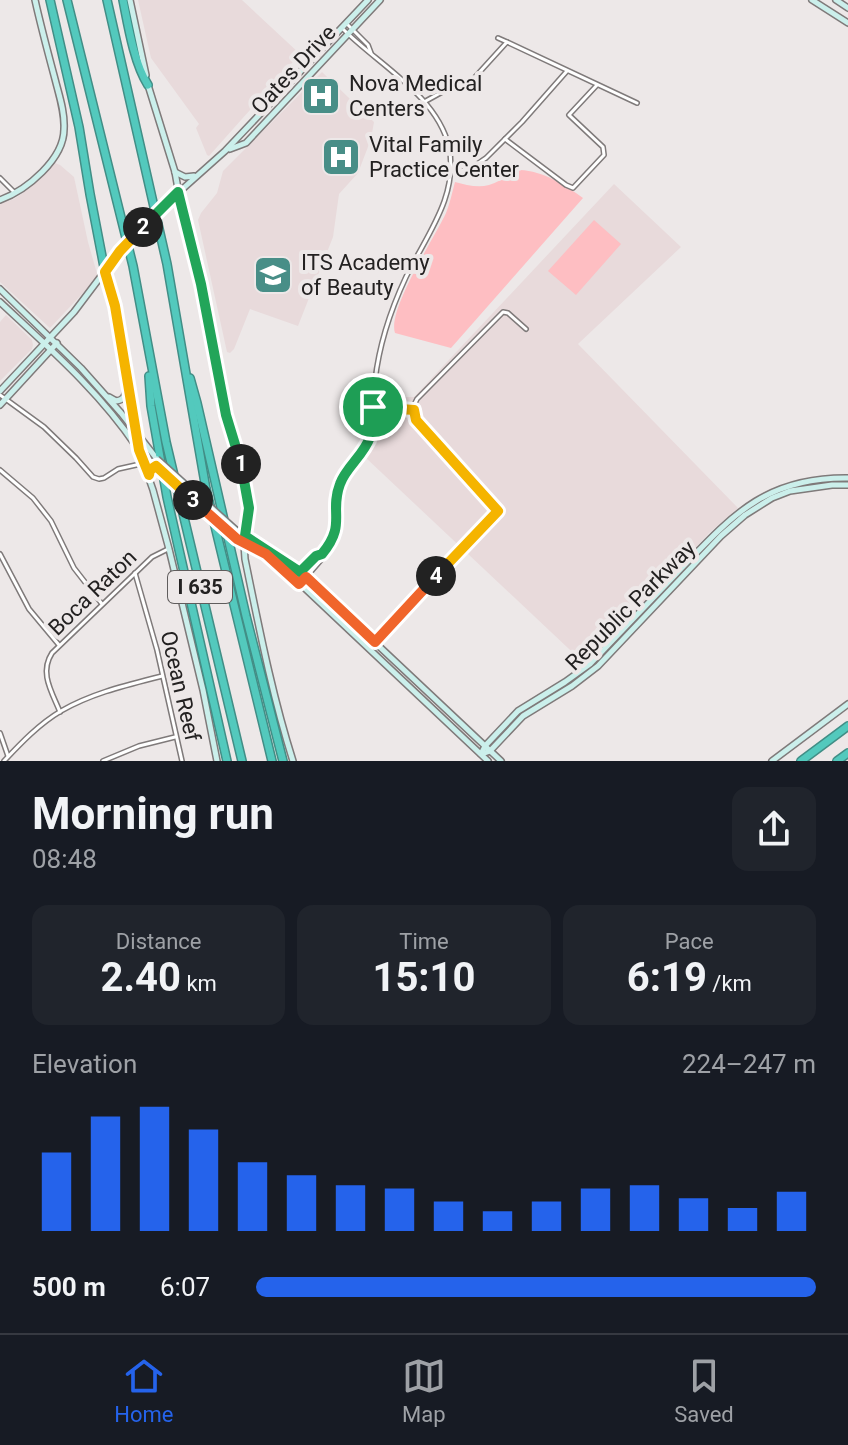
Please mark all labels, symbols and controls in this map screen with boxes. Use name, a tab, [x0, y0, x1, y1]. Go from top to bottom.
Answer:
street label: Oates Drive	[246, 20, 341, 119]
place label: Nova Medical Centers	[349, 71, 482, 121]
hospital icon: Nova Medical Centers	[300, 75, 342, 117]
place label: Vital Family Practice Center	[369, 132, 520, 182]
hospital icon: Vital Family Practice Center	[320, 136, 362, 178]
pin: 2	[123, 207, 163, 247]
text: 2	[137, 214, 149, 239]
place label: ITS Academy of Beauty	[301, 250, 430, 300]
school or university icon: ITS Academy of Beauty	[252, 254, 294, 296]
pin	[339, 373, 407, 441]
icon: arrive	[351, 385, 395, 429]
pin: 1	[221, 444, 261, 484]
text: 1	[235, 451, 247, 476]
pin: 3	[173, 480, 213, 520]
text: 3	[187, 487, 199, 512]
street label: Republic Parkway	[560, 535, 701, 675]
street label: Boca Raton	[43, 544, 141, 640]
pin: 4	[416, 556, 456, 596]
text: 4	[430, 563, 442, 588]
road number: I 635	[168, 571, 232, 603]
street label: Ocean Reef	[156, 629, 205, 744]
button: share	[732, 787, 816, 871]
text: Morning run	[32, 788, 274, 840]
text: 08:48	[32, 844, 97, 874]
text: Distance	[116, 929, 201, 954]
text: Time	[399, 929, 449, 954]
text: Pace	[665, 929, 714, 954]
text: 2.40	[100, 954, 181, 1001]
text: 15:10	[372, 954, 476, 1001]
text: 6:19	[627, 954, 707, 1001]
text: km	[181, 971, 217, 996]
text: /km	[707, 971, 752, 996]
text: Elevation	[32, 1049, 137, 1079]
text: 224–247 m	[682, 1049, 816, 1079]
text: 500 m	[32, 1272, 106, 1302]
text: 6:07	[160, 1272, 210, 1302]
tab: Home	[114, 1354, 173, 1427]
tab: Map	[402, 1354, 446, 1427]
tab: Saved	[674, 1354, 734, 1427]

